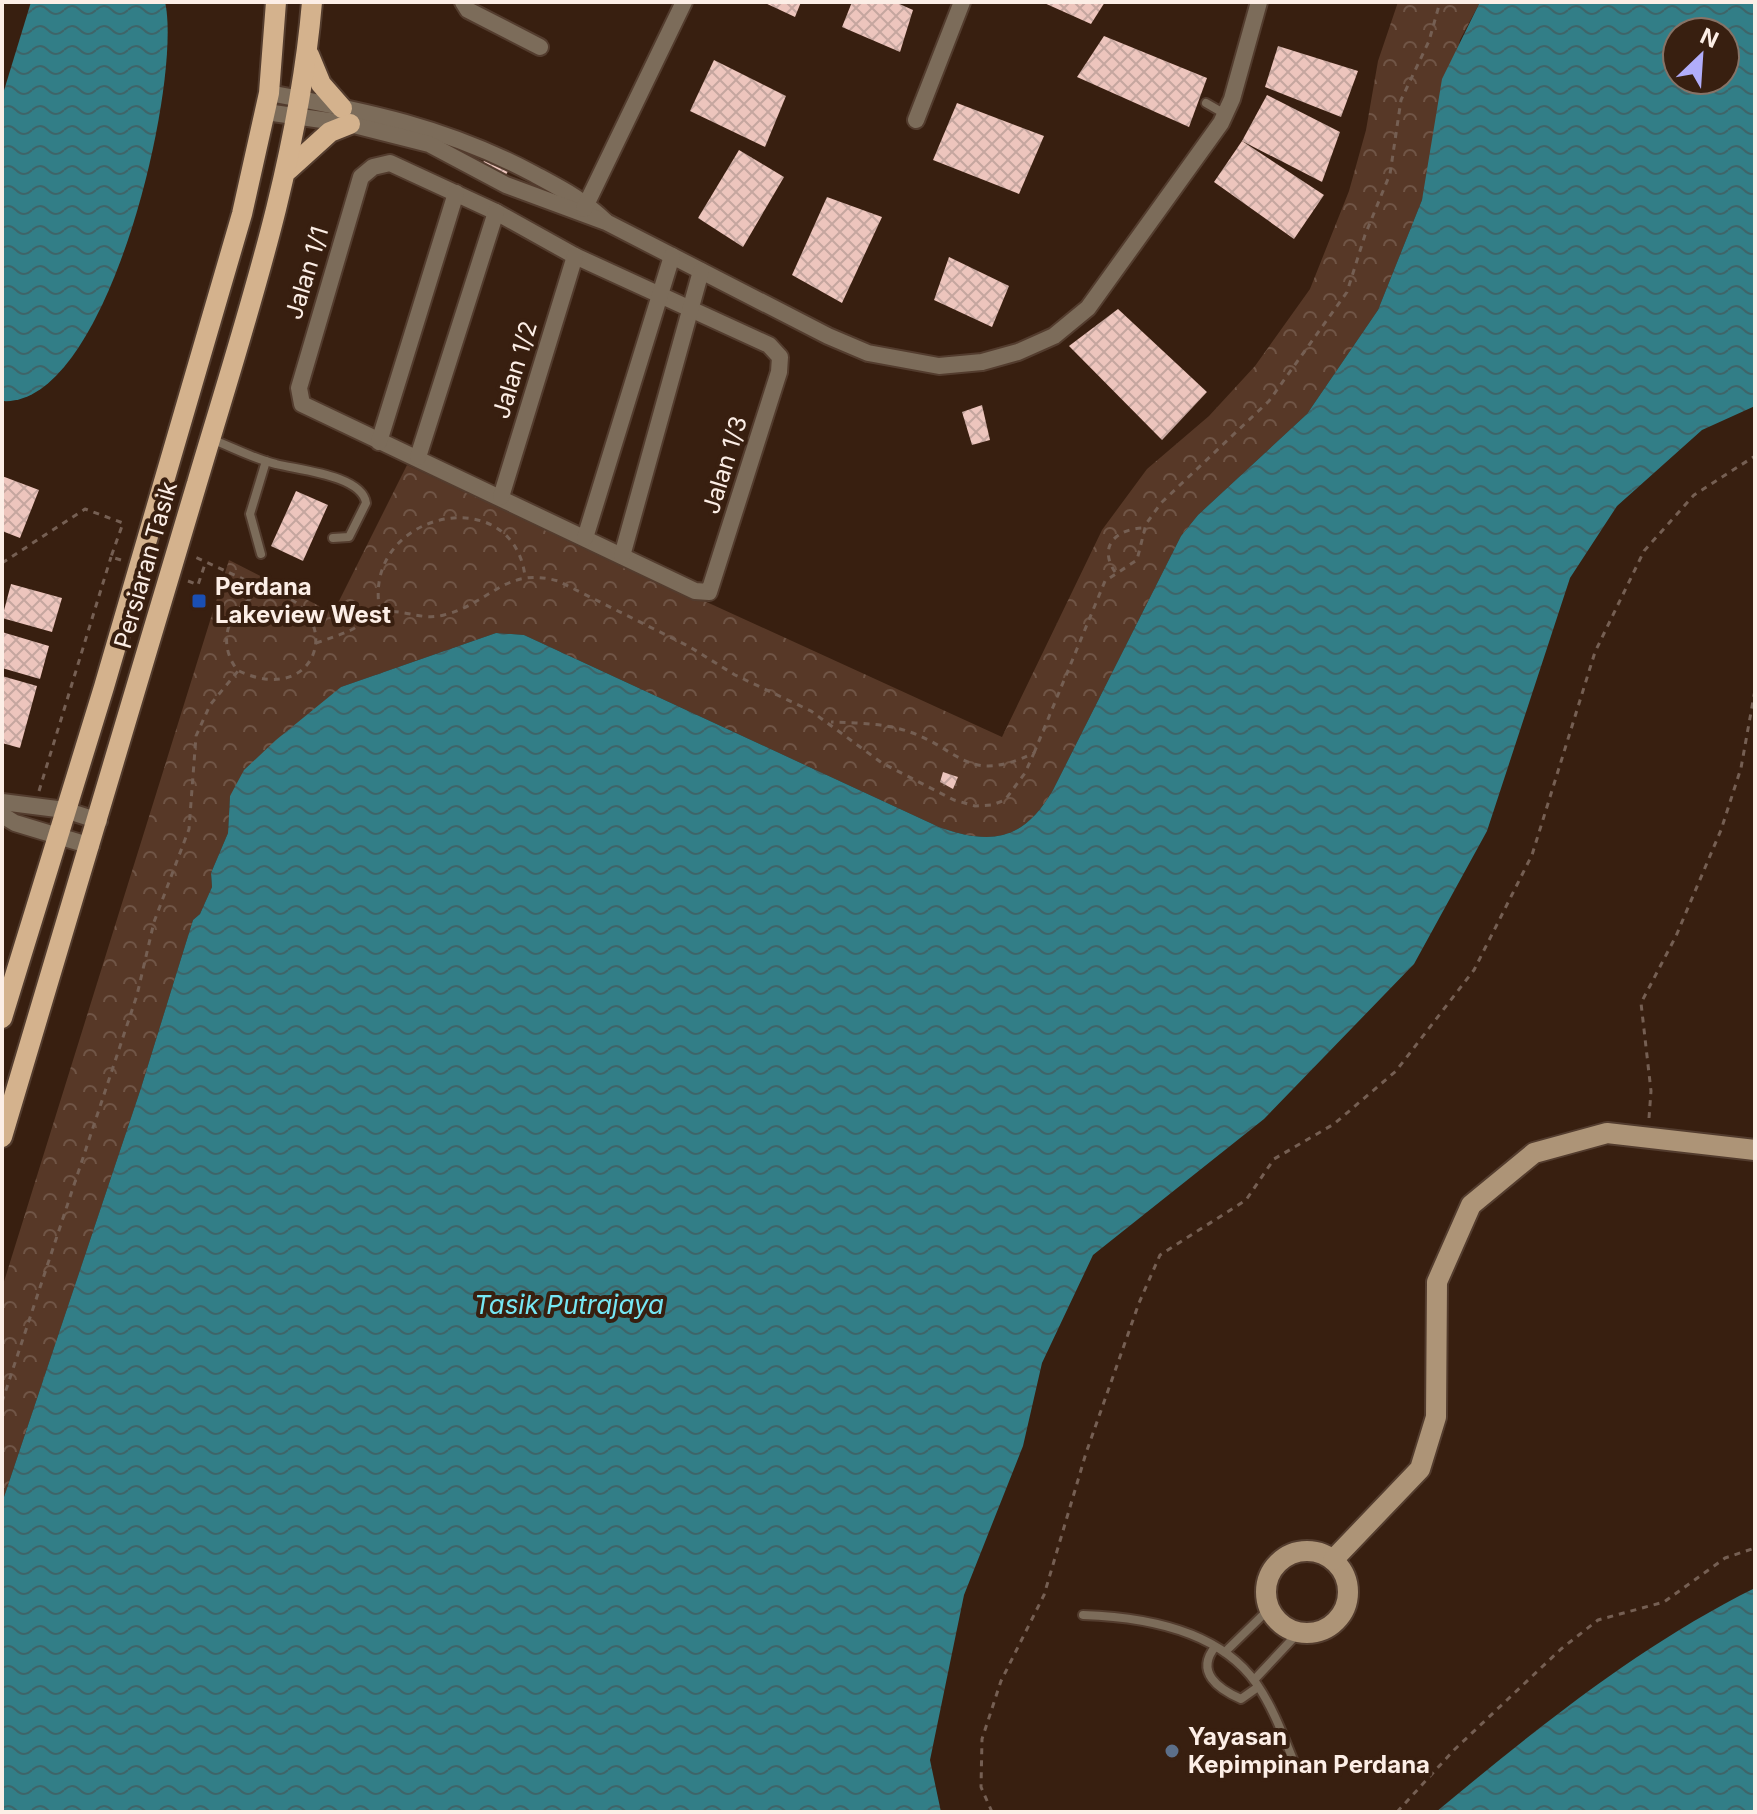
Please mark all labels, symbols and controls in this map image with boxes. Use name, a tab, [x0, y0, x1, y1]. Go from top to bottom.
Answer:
north arrow	[1661, 16, 1741, 96]
text: N	[1696, 23, 1723, 53]
street label: Jalan 1/1	[279, 223, 334, 323]
street label: Jalan 1/2	[486, 318, 543, 422]
street label: Jalan 1/3	[696, 412, 753, 517]
street label: Persiaran Tasik	[108, 478, 183, 652]
place label: Perdana Lakeview West	[215, 572, 391, 629]
marker: Perdana Lakeview West	[190, 592, 208, 610]
water label: Tasik Putrajaya	[474, 1289, 664, 1320]
place label: Yayasan Kepimpinan Perdana	[1188, 1722, 1430, 1779]
marker: Yayasan Kepimpinan Perdana	[1163, 1742, 1181, 1760]

